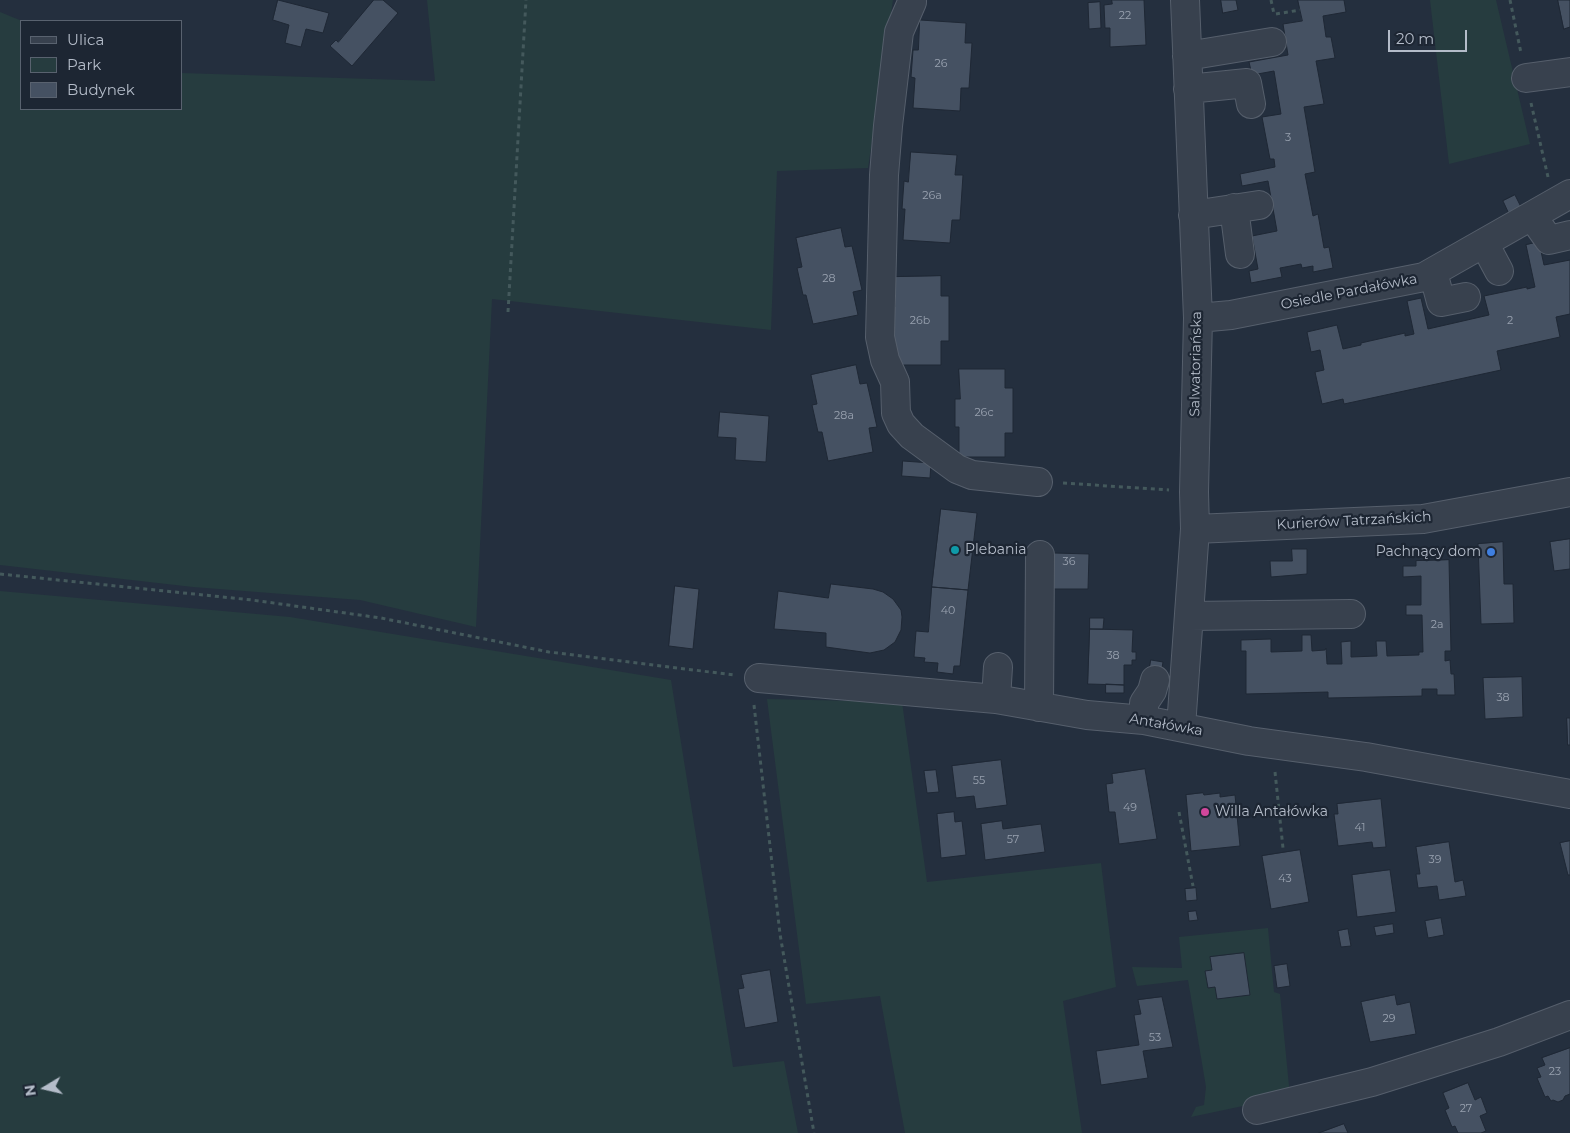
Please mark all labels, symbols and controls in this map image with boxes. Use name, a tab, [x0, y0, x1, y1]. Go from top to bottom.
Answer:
house number: 22	[1119, 9, 1131, 23]
legend	[20, 20, 182, 110]
scale bar	[1390, 20, 1469, 52]
text: 20 m	[1396, 29, 1434, 48]
text: Ulica	[67, 30, 104, 49]
text: Park	[67, 55, 101, 74]
house number: 26	[935, 57, 947, 71]
text: Budynek	[67, 80, 135, 99]
house number: 3	[1285, 131, 1291, 145]
house number: 26a	[922, 189, 942, 203]
street label: Osiedle Pardałówka	[1279, 271, 1419, 313]
house number: 28	[822, 272, 836, 286]
street label: Salwatoriańska	[1187, 311, 1205, 417]
house number: 26b	[910, 314, 930, 328]
house number: 2	[1507, 314, 1513, 328]
house number: 26c	[974, 406, 994, 420]
house number: 28a	[834, 409, 854, 423]
street label: Kurierów Tatrzańskich	[1276, 509, 1432, 533]
place label: Plebania	[965, 542, 1026, 558]
marker: Plebania	[949, 544, 961, 556]
place label: Pachnący dom	[1376, 544, 1481, 560]
marker: Pachnący dom	[1485, 546, 1497, 558]
house number: 36	[1063, 555, 1075, 569]
house number: 40	[941, 604, 955, 618]
house number: 2a	[1431, 618, 1443, 632]
house number: 38	[1106, 649, 1120, 663]
house number: 38	[1496, 691, 1510, 705]
street label: Antałówka	[1128, 710, 1204, 740]
house number: 55	[973, 774, 985, 788]
house number: 49	[1123, 801, 1137, 815]
place label: Willa Antałówka	[1215, 804, 1328, 820]
marker: Willa Antałówka	[1199, 806, 1211, 818]
house number: 41	[1355, 821, 1365, 835]
house number: 57	[1007, 833, 1019, 847]
house number: 39	[1429, 853, 1441, 867]
house number: 43	[1278, 872, 1292, 886]
house number: 29	[1383, 1012, 1395, 1026]
house number: 53	[1149, 1031, 1161, 1045]
north arrow	[20, 1063, 70, 1113]
house number: 23	[1549, 1065, 1561, 1079]
text: N	[20, 1083, 40, 1097]
house number: 27	[1460, 1102, 1472, 1116]

